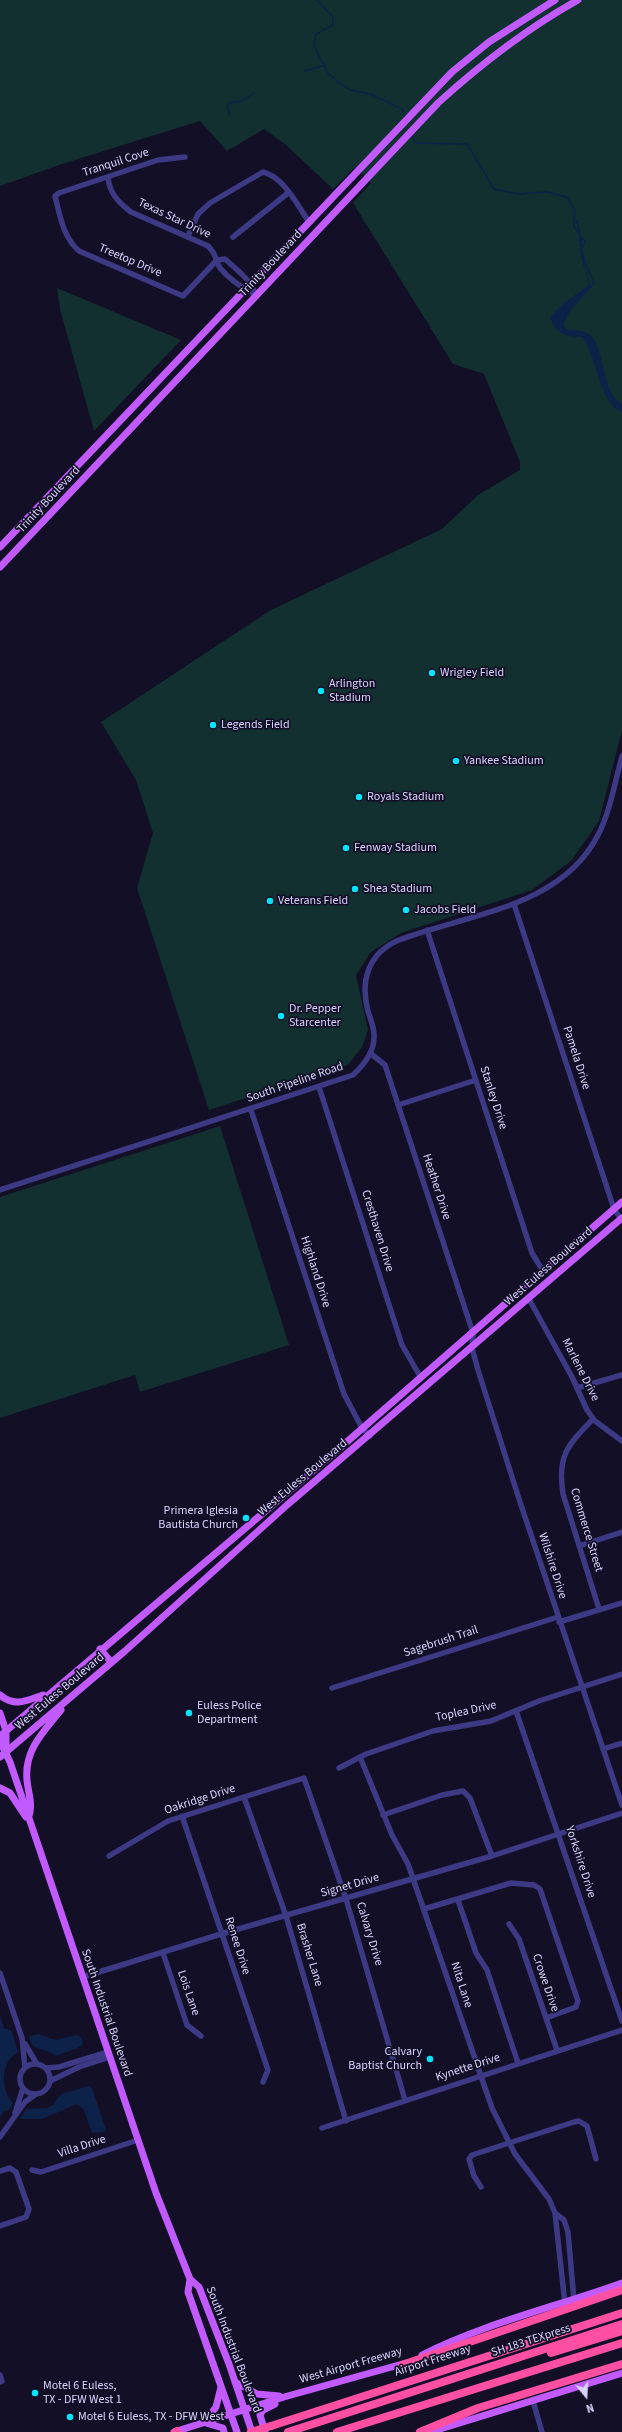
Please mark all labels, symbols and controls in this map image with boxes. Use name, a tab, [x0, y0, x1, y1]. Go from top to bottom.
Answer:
street label: Tranquil Cove	[81, 146, 151, 180]
street label: Texas Star Drive	[135, 196, 213, 242]
street label: Trinity Boulevard	[236, 228, 306, 300]
street label: Treetop Drive	[96, 241, 164, 281]
street label: Trinity Boulevard	[14, 464, 84, 536]
place label: Wrigley Field	[440, 666, 504, 680]
marker: Wrigley Field	[427, 668, 437, 678]
place label: Arlington Stadium	[329, 677, 375, 705]
marker: Arlington Stadium	[316, 686, 326, 696]
place label: Legends Field	[221, 718, 290, 732]
marker: Legends Field	[208, 720, 218, 730]
place label: Yankee Stadium	[464, 754, 544, 768]
marker: Yankee Stadium	[451, 756, 461, 766]
place label: Royals Stadium	[367, 790, 444, 804]
marker: Royals Stadium	[354, 792, 364, 802]
place label: Fenway Stadium	[354, 841, 437, 855]
marker: Fenway Stadium	[341, 843, 351, 853]
place label: Shea Stadium	[363, 882, 432, 896]
marker: Shea Stadium	[350, 884, 360, 894]
place label: Veterans Field	[278, 894, 348, 908]
marker: Veterans Field	[265, 896, 275, 906]
place label: Jacobs Field	[414, 903, 476, 917]
marker: Jacobs Field	[401, 905, 411, 915]
place label: Dr. Pepper Starcenter	[289, 1002, 341, 1030]
marker: Dr. Pepper Starcenter	[276, 1011, 286, 1021]
street label: Pamela Drive	[559, 1025, 593, 1091]
street label: South Pipeline Road	[245, 1060, 345, 1106]
street label: Stanley Drive	[476, 1065, 510, 1131]
street label: Heather Drive	[419, 1152, 453, 1222]
street label: Cresthaven Drive	[358, 1188, 396, 1274]
street label: West Euless Boulevard	[502, 1225, 596, 1309]
street label: Highland Drive	[297, 1235, 333, 1309]
street label: Marlene Drive	[558, 1336, 602, 1404]
street label: West Euless Boulevard	[255, 1436, 351, 1520]
street label: Commerce Street	[566, 1486, 606, 1574]
place label: Primera Iglesia Bautista Church	[158, 1504, 238, 1532]
marker: Primera Iglesia Bautista Church	[241, 1513, 251, 1523]
street label: Wilshire Drive	[535, 1531, 569, 1601]
street label: Sagebrush Trail	[402, 1623, 480, 1661]
street label: West Euless Boulevard	[12, 1650, 108, 1734]
place label: Euless Police Department	[197, 1699, 262, 1727]
street label: Toplea Drive	[434, 1699, 498, 1725]
marker: Euless Police Department	[184, 1708, 194, 1718]
street label: Oakridge Drive	[163, 1782, 237, 1818]
street label: Yorkshire Drive	[562, 1824, 598, 1900]
street label: Signet Drive	[319, 1871, 381, 1901]
street label: Calvary Drive	[352, 1900, 386, 1968]
street label: Renee Drive	[221, 1915, 253, 1977]
street label: Brasher Lane	[293, 1922, 325, 1988]
street label: South Industrial Boulevard	[77, 1947, 135, 2079]
street label: Crowe Drive	[528, 1952, 562, 2014]
street label: Nita Lane	[447, 1960, 475, 2010]
street label: Lois Lane	[174, 1968, 202, 2018]
place label: Calvary Baptist Church	[348, 2045, 422, 2073]
street label: Kynette Drive	[434, 2051, 502, 2085]
marker: Calvary Baptist Church	[425, 2054, 435, 2064]
street label: Villa Drive	[56, 2132, 108, 2162]
street label: South Industrial Boulevard	[202, 2285, 264, 2415]
street label: SH 183 TEXpress	[490, 2321, 572, 2361]
street label: Airport Freeway	[393, 2342, 473, 2380]
street label: West Airport Freeway	[298, 2344, 404, 2388]
north arrow	[566, 2376, 606, 2416]
place label: Motel 6 Euless, TX - DFW West 1	[43, 2379, 122, 2407]
marker: Motel 6 Euless, TX - DFW West 1	[30, 2388, 40, 2398]
text: N	[584, 2400, 596, 2416]
place label: Motel 6 Euless, TX - DFW West	[78, 2410, 224, 2424]
marker: Motel 6 Euless, TX - DFW West	[65, 2412, 75, 2422]

